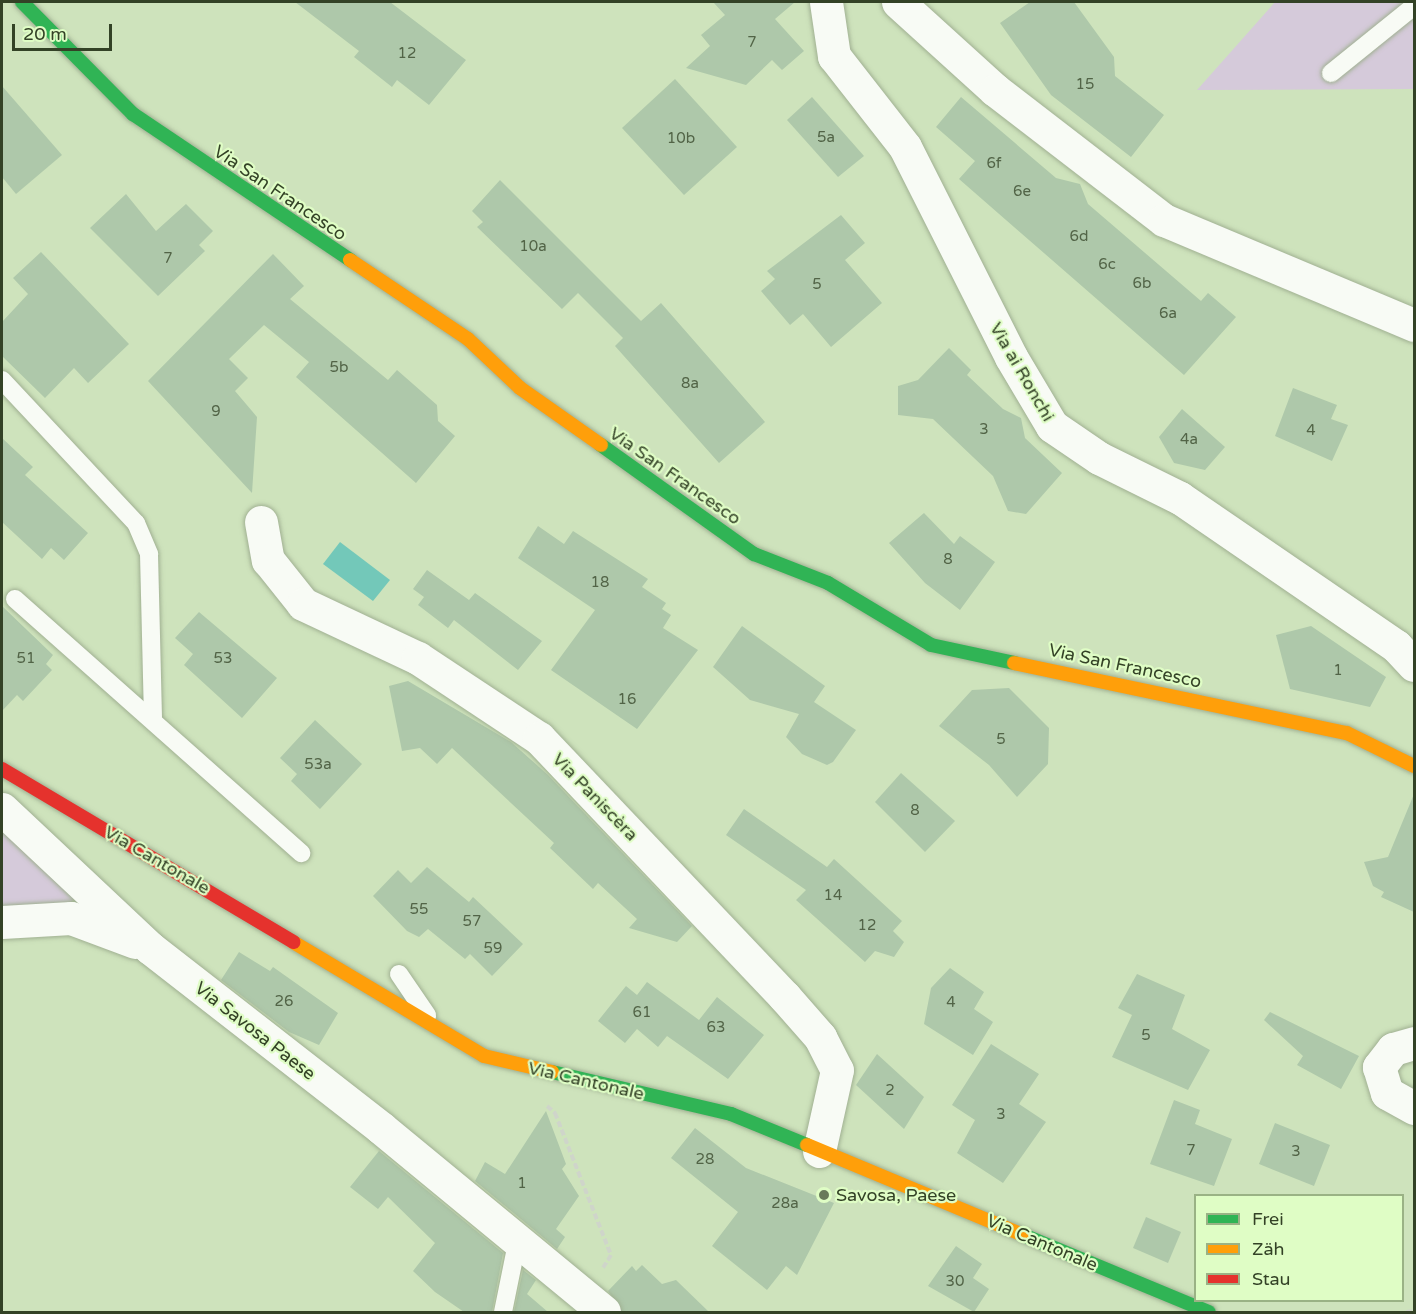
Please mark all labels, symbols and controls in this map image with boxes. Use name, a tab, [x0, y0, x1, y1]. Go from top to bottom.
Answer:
scale bar	[15, 12, 116, 50]
text: 20 m	[23, 23, 67, 45]
house number: 7	[747, 34, 757, 52]
house number: 12	[398, 45, 416, 63]
house number: 15	[1076, 76, 1094, 94]
house number: 5a	[817, 129, 835, 147]
house number: 10b	[667, 130, 695, 148]
street label: Via San Francesco	[209, 141, 351, 245]
house number: 6f	[986, 155, 1002, 173]
house number: 6e	[1013, 183, 1031, 201]
house number: 6d	[1070, 228, 1088, 246]
house number: 10a	[519, 238, 547, 256]
house number: 7	[163, 250, 173, 268]
house number: 6c	[1098, 256, 1116, 274]
house number: 6b	[1133, 275, 1151, 293]
house number: 5	[812, 276, 822, 294]
house number: 6a	[1159, 305, 1177, 323]
street label: Via ai Ronchi	[985, 319, 1059, 425]
house number: 5b	[330, 359, 348, 377]
house number: 8a	[681, 375, 699, 393]
house number: 9	[211, 403, 221, 421]
house number: 3	[979, 421, 989, 439]
house number: 4	[1306, 422, 1316, 440]
street label: Via San Francesco	[605, 423, 745, 529]
house number: 4a	[1180, 431, 1198, 449]
house number: 8	[943, 551, 953, 569]
house number: 18	[591, 574, 609, 592]
street label: Via San Francesco	[1047, 639, 1203, 693]
house number: 51	[17, 650, 35, 668]
house number: 53	[214, 650, 232, 668]
house number: 1	[1333, 662, 1343, 680]
house number: 16	[618, 691, 636, 709]
house number: 5	[996, 731, 1006, 749]
street label: Via Paniscèra	[548, 748, 642, 846]
house number: 53a	[304, 756, 332, 774]
house number: 8	[910, 802, 920, 820]
street label: Via Cantonale	[100, 821, 214, 899]
house number: 14	[824, 887, 842, 905]
house number: 55	[410, 901, 428, 919]
house number: 57	[463, 913, 481, 931]
house number: 12	[858, 917, 876, 935]
house number: 59	[484, 940, 502, 958]
street label: Via Savosa Paese	[190, 977, 320, 1085]
house number: 26	[275, 993, 293, 1011]
house number: 4	[946, 994, 956, 1012]
house number: 61	[633, 1004, 651, 1022]
house number: 63	[707, 1019, 725, 1037]
house number: 5	[1141, 1027, 1151, 1045]
street label: Via Cantonale	[526, 1057, 646, 1105]
house number: 2	[885, 1082, 895, 1100]
house number: 3	[996, 1106, 1006, 1124]
house number: 7	[1186, 1142, 1196, 1160]
house number: 3	[1291, 1143, 1301, 1161]
house number: 28	[696, 1151, 714, 1169]
house number: 1	[517, 1175, 527, 1193]
place label: Savosa, Paese	[836, 1184, 956, 1206]
marker: Savosa, Paese	[817, 1188, 831, 1202]
legend	[1194, 1194, 1404, 1302]
house number: 28a	[771, 1195, 799, 1213]
text: Frei	[1252, 1208, 1284, 1230]
street label: Via Cantonale	[983, 1210, 1101, 1276]
text: Zäh	[1252, 1238, 1285, 1260]
text: Stau	[1252, 1268, 1291, 1290]
house number: 30	[946, 1273, 964, 1291]

